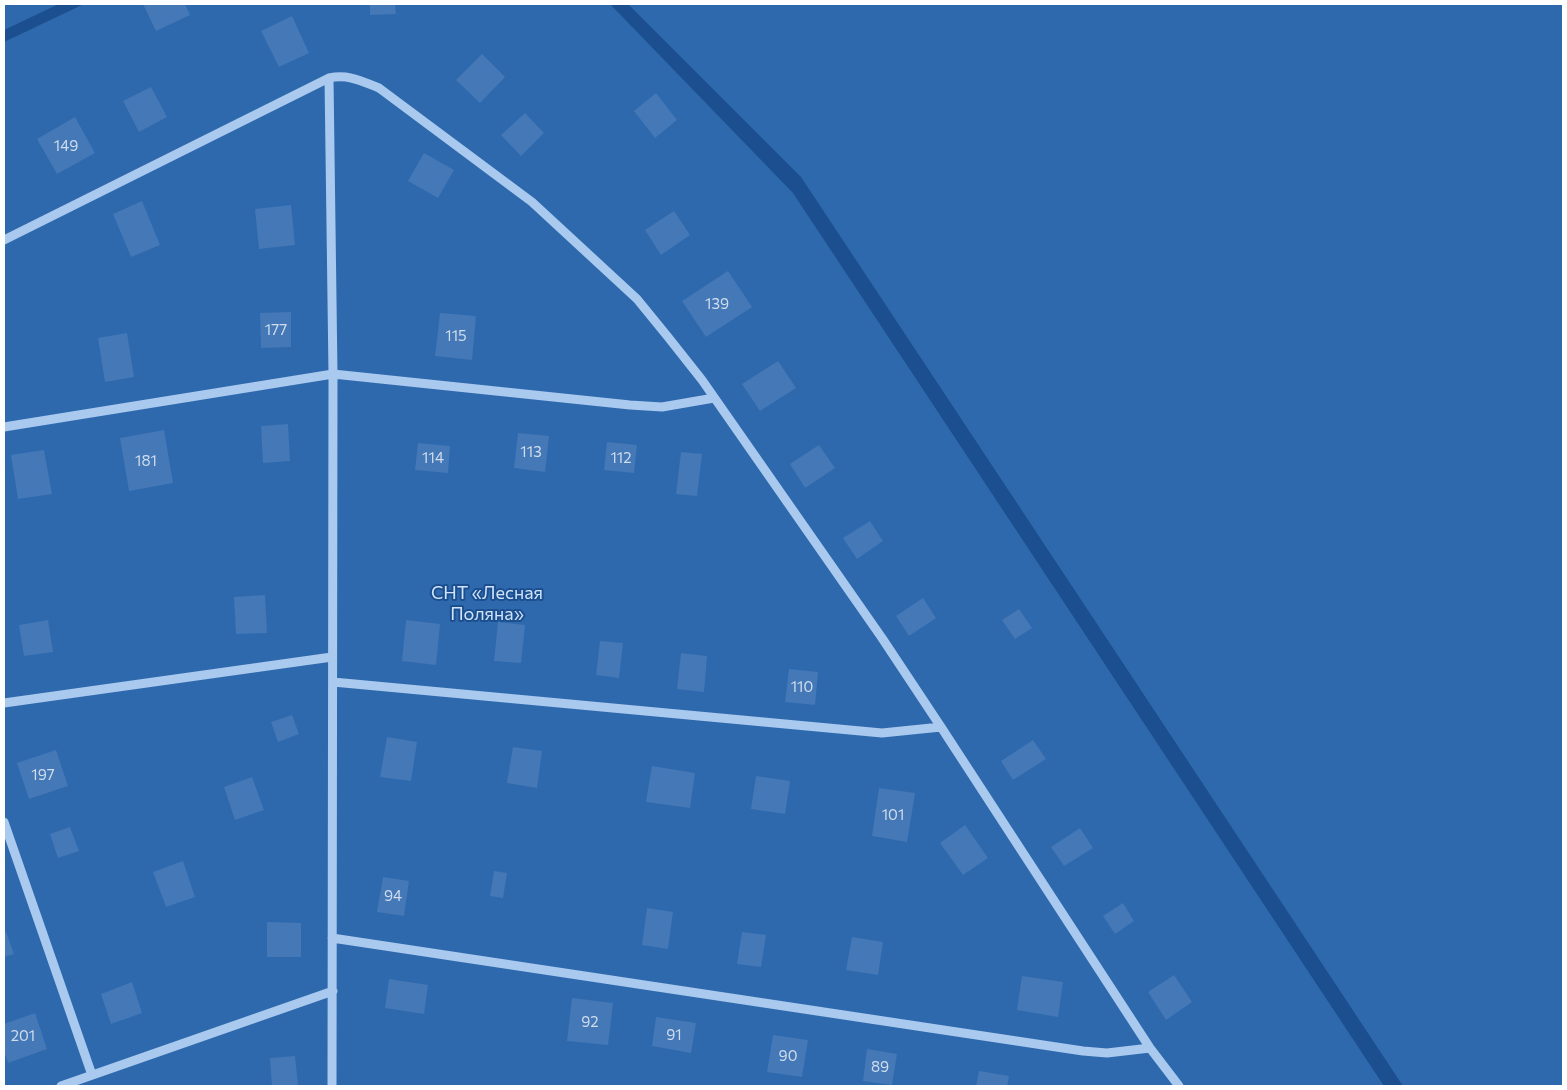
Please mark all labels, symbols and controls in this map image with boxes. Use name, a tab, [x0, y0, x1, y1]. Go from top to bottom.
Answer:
house number: 149	[54, 137, 78, 155]
house number: 139	[705, 295, 729, 313]
house number: 177	[265, 321, 287, 339]
house number: 115	[445, 327, 467, 345]
house number: 113	[520, 443, 542, 461]
house number: 114	[422, 449, 444, 467]
house number: 112	[610, 449, 632, 467]
house number: 181	[135, 452, 157, 470]
park label: СНТ «Лесная Поляна»	[431, 582, 543, 624]
house number: 110	[791, 678, 813, 696]
house number: 197	[31, 766, 55, 784]
house number: 101	[882, 806, 904, 824]
house number: 94	[384, 887, 402, 905]
house number: 92	[581, 1013, 599, 1031]
house number: 91	[666, 1026, 682, 1044]
house number: 201	[11, 1027, 35, 1045]
house number: 90	[779, 1047, 797, 1065]
house number: 89	[871, 1058, 889, 1076]

